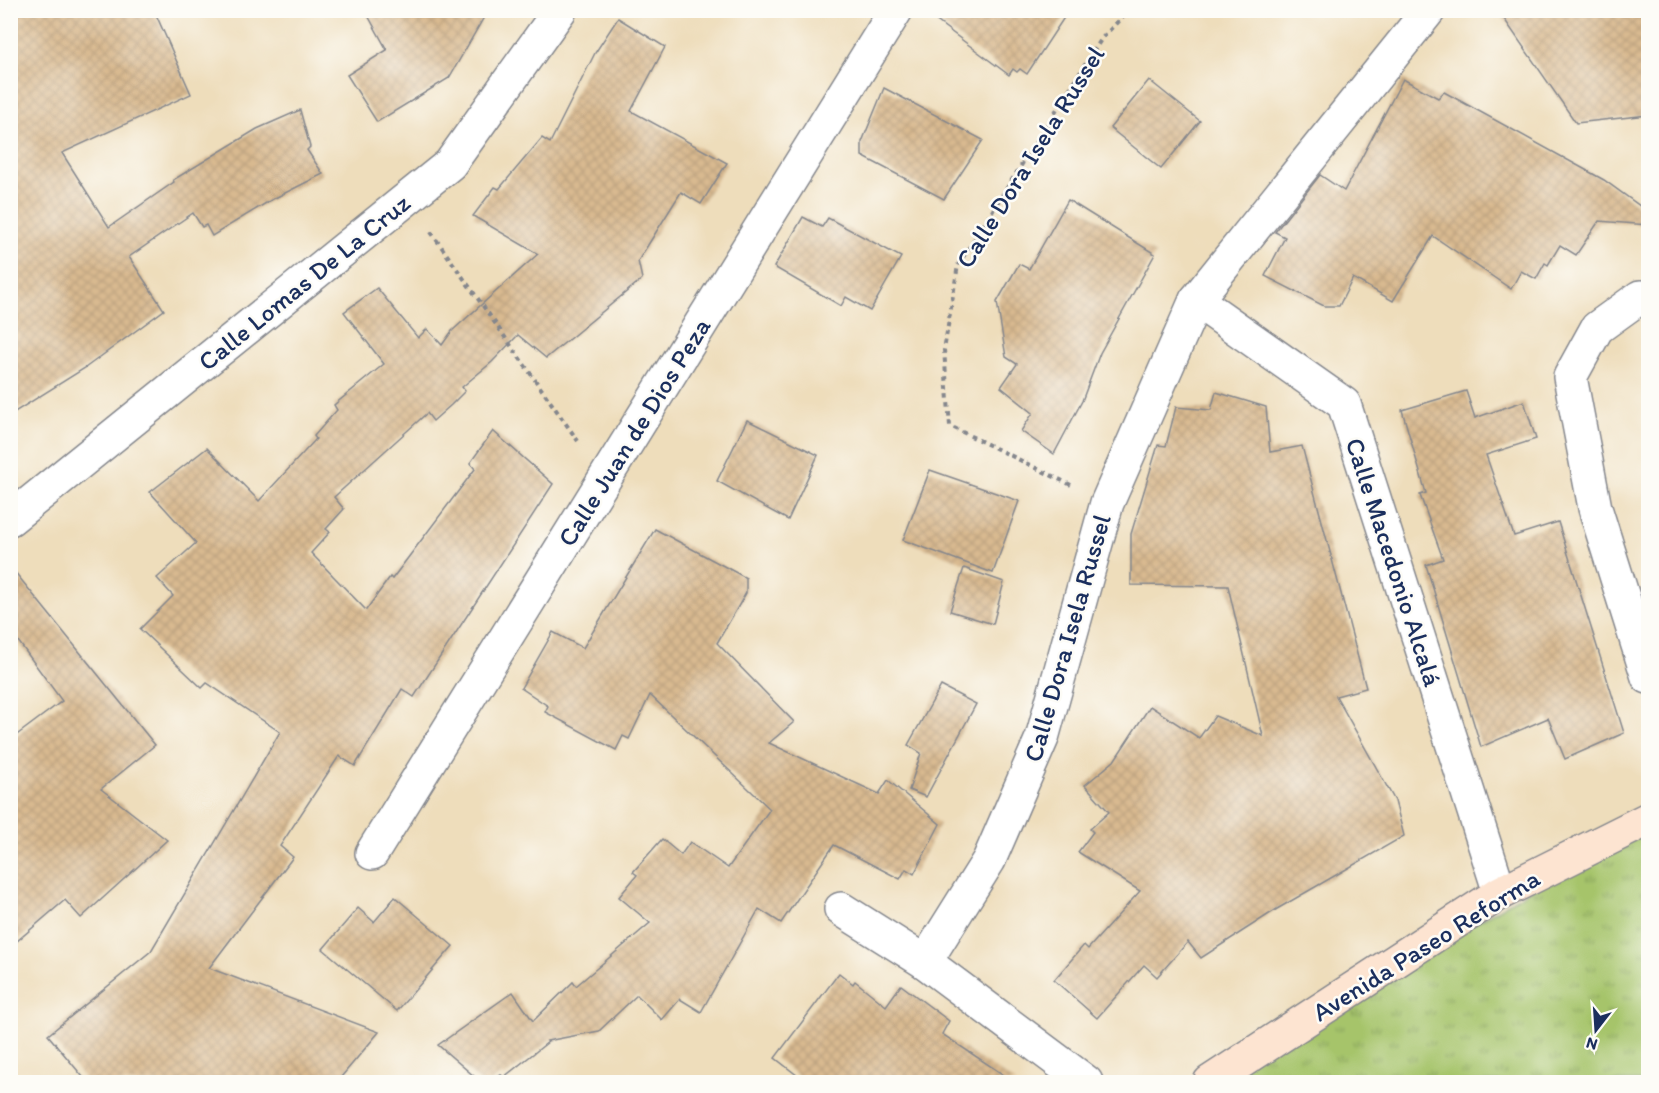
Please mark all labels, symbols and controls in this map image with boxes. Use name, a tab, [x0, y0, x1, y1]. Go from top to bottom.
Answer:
street label: Calle Dora Isela Russel	[949, 40, 1111, 274]
street label: Calle Lomas De La Cruz	[192, 187, 417, 377]
street label: Calle Juan de Dios Peza	[551, 311, 718, 552]
street label: Calle Macedonio Alcalá	[1339, 434, 1449, 691]
street label: Calle Dora Isela Russel	[1016, 511, 1118, 765]
street label: Avenida Paseo Reforma	[1306, 862, 1546, 1028]
north arrow	[1566, 1000, 1626, 1060]
text: N	[1584, 1033, 1600, 1055]

